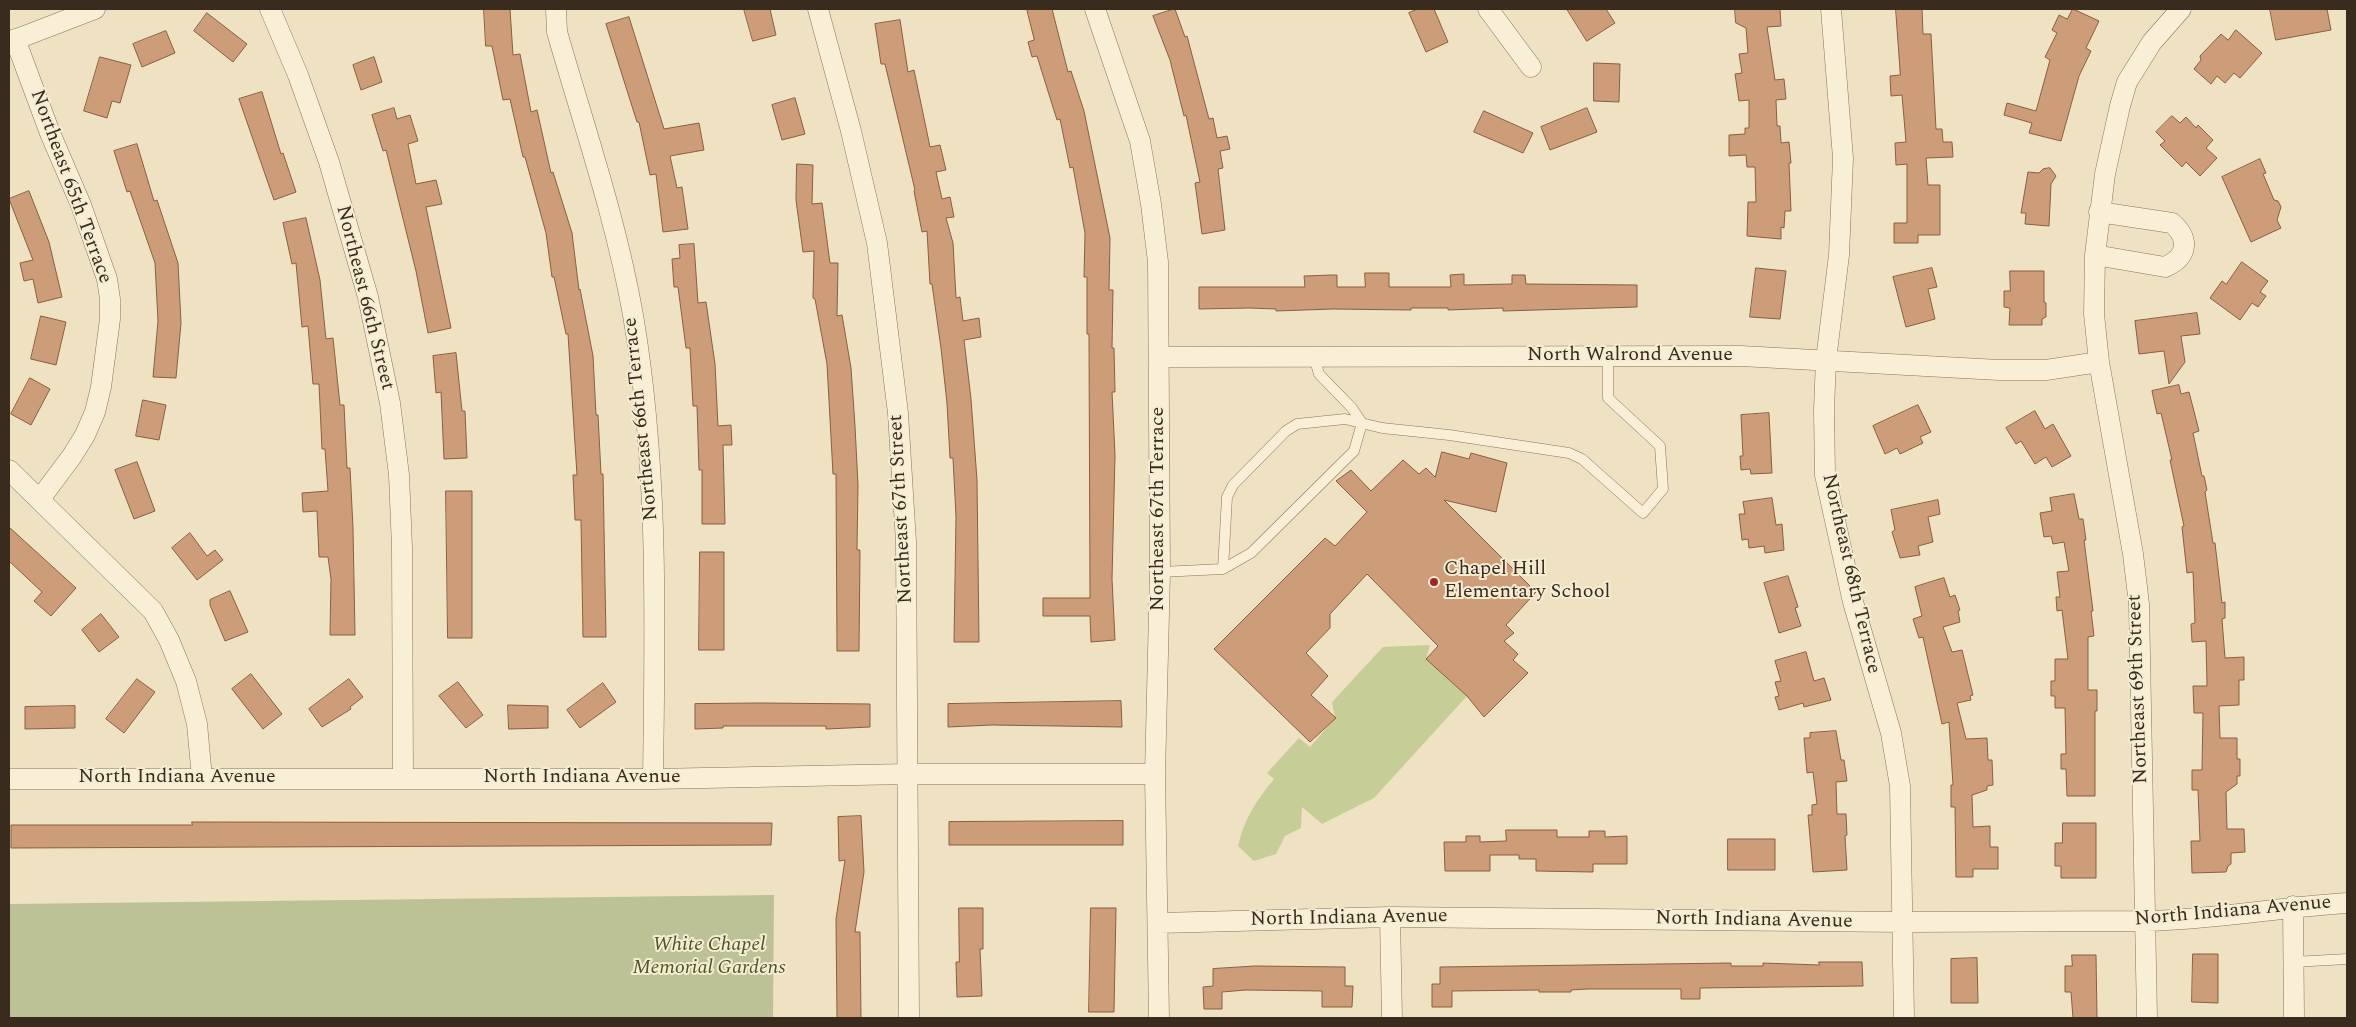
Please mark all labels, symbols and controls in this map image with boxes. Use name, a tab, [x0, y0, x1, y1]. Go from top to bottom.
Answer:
street label: Northeast 65th Terrace	[24, 87, 116, 287]
street label: Northeast 66th Street	[329, 203, 399, 393]
street label: Northeast 66th Terrace	[619, 316, 665, 522]
street label: North Walrond Avenue	[1527, 344, 1733, 368]
street label: Northeast 67th Terrace	[1147, 407, 1171, 611]
street label: Northeast 67th Street	[885, 414, 919, 604]
street label: Northeast 68th Terrace	[1815, 472, 1885, 676]
place label: Chapel Hill Elementary School	[1444, 558, 1610, 605]
marker: Chapel Hill Elementary School	[1428, 576, 1440, 588]
street label: Northeast 69th Street	[2124, 594, 2154, 784]
street label: North Indiana Avenue	[78, 766, 276, 790]
street label: North Indiana Avenue	[483, 766, 681, 790]
street label: North Indiana Avenue	[2134, 891, 2332, 933]
street label: North Indiana Avenue	[1250, 905, 1448, 933]
street label: North Indiana Avenue	[1655, 907, 1853, 935]
park label: White Chapel Memorial Gardens	[633, 934, 785, 981]

